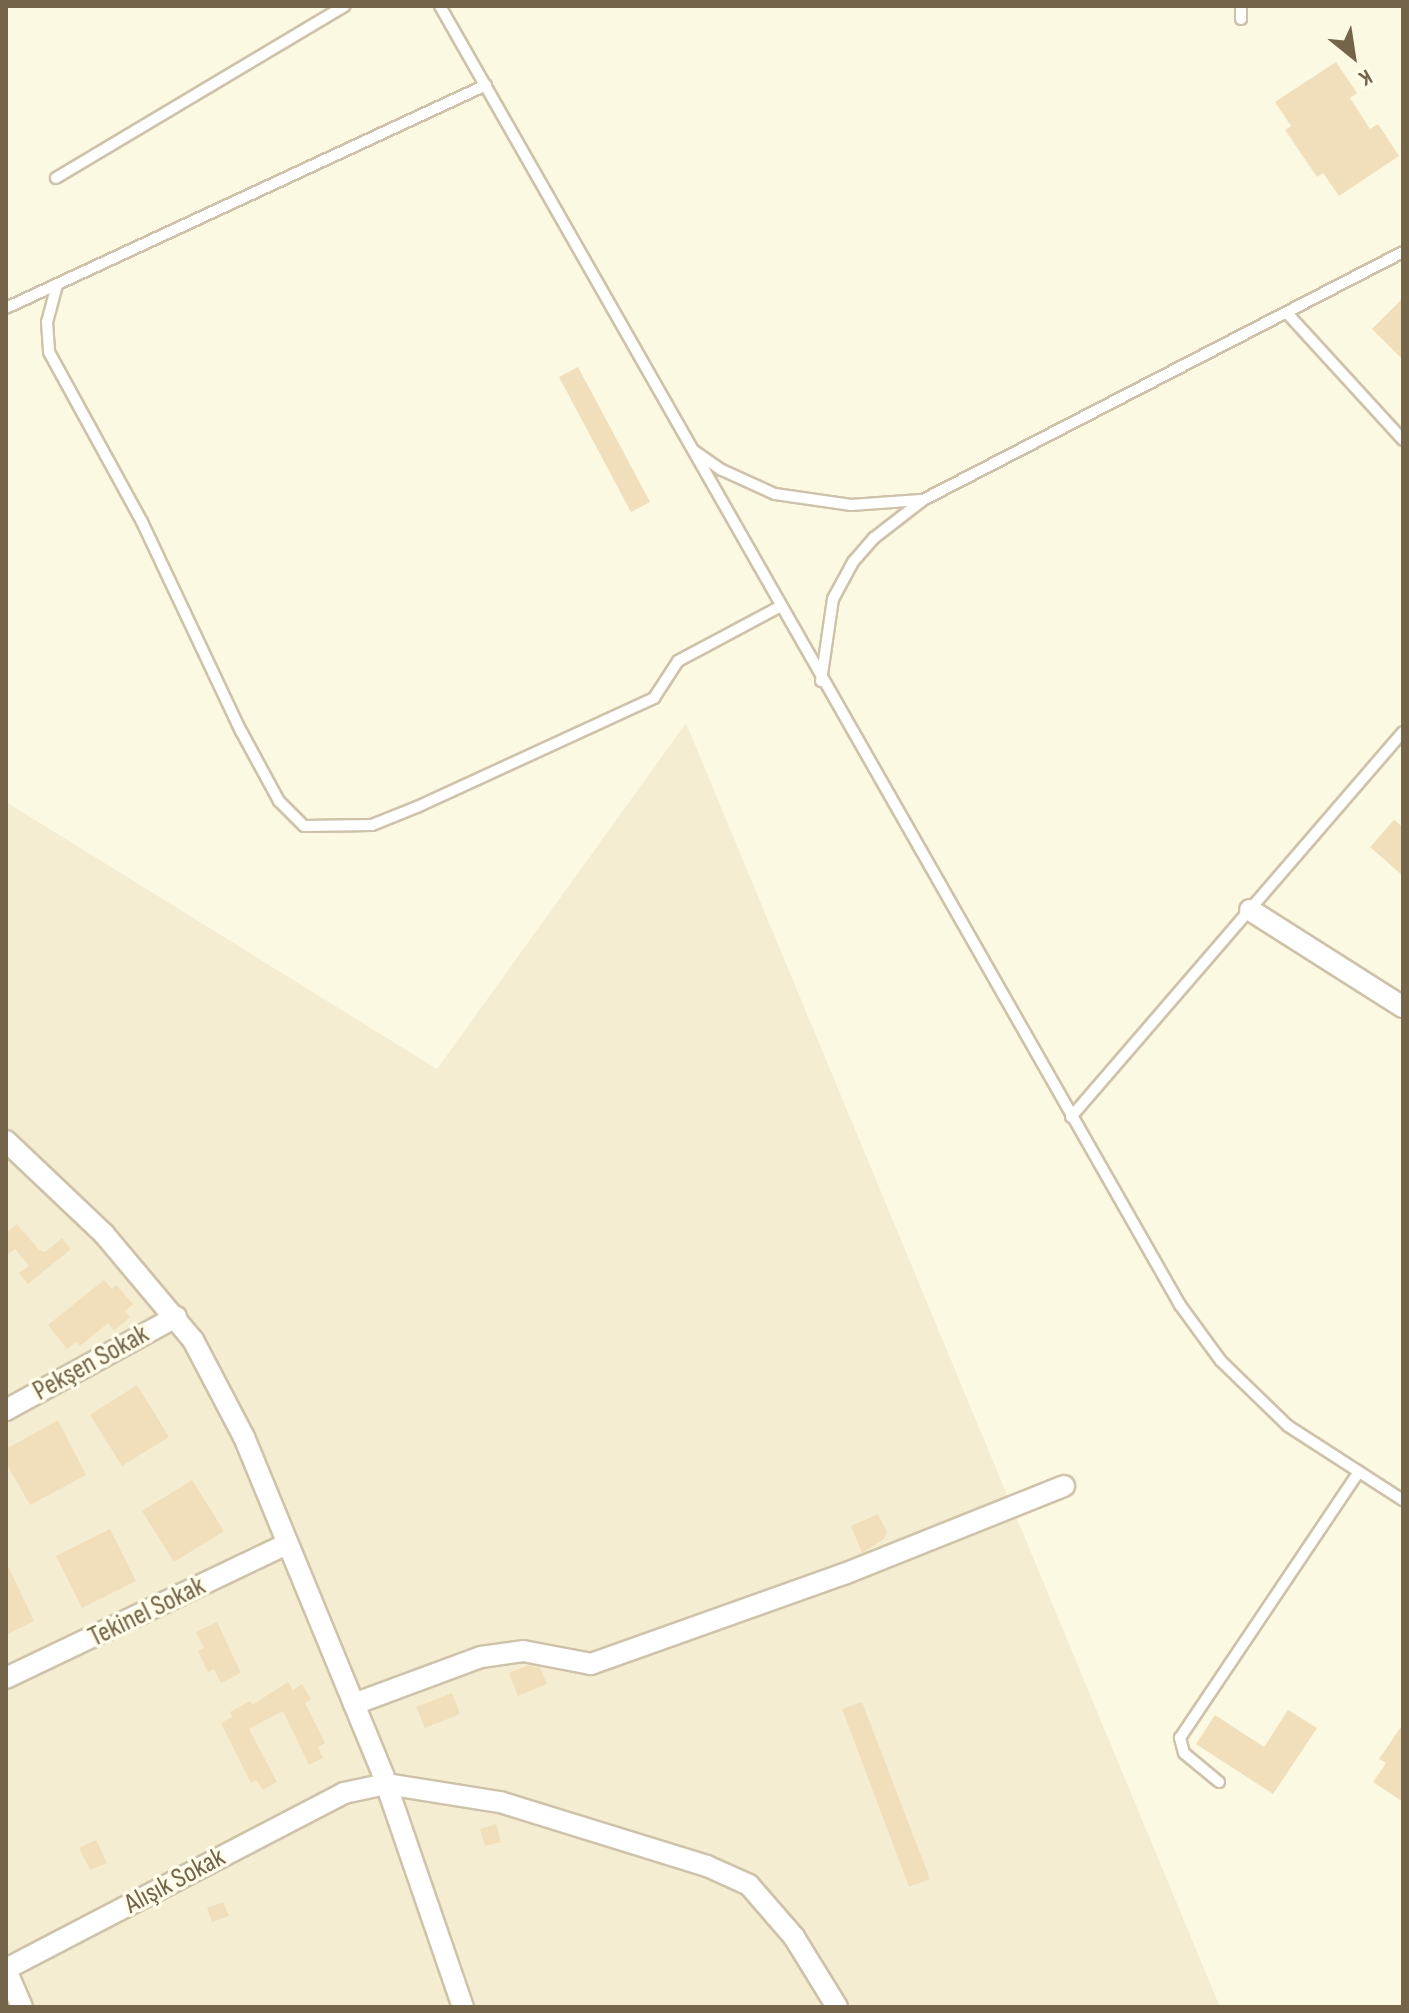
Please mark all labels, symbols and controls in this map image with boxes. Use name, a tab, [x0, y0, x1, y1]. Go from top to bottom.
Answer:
north arrow	[1313, 16, 1393, 96]
text: K	[1354, 63, 1377, 92]
street label: Pekşen Sokak	[27, 1318, 155, 1408]
street label: Tekinel Sokak	[83, 1569, 211, 1655]
street label: Alışık Sokak	[119, 1841, 231, 1921]

